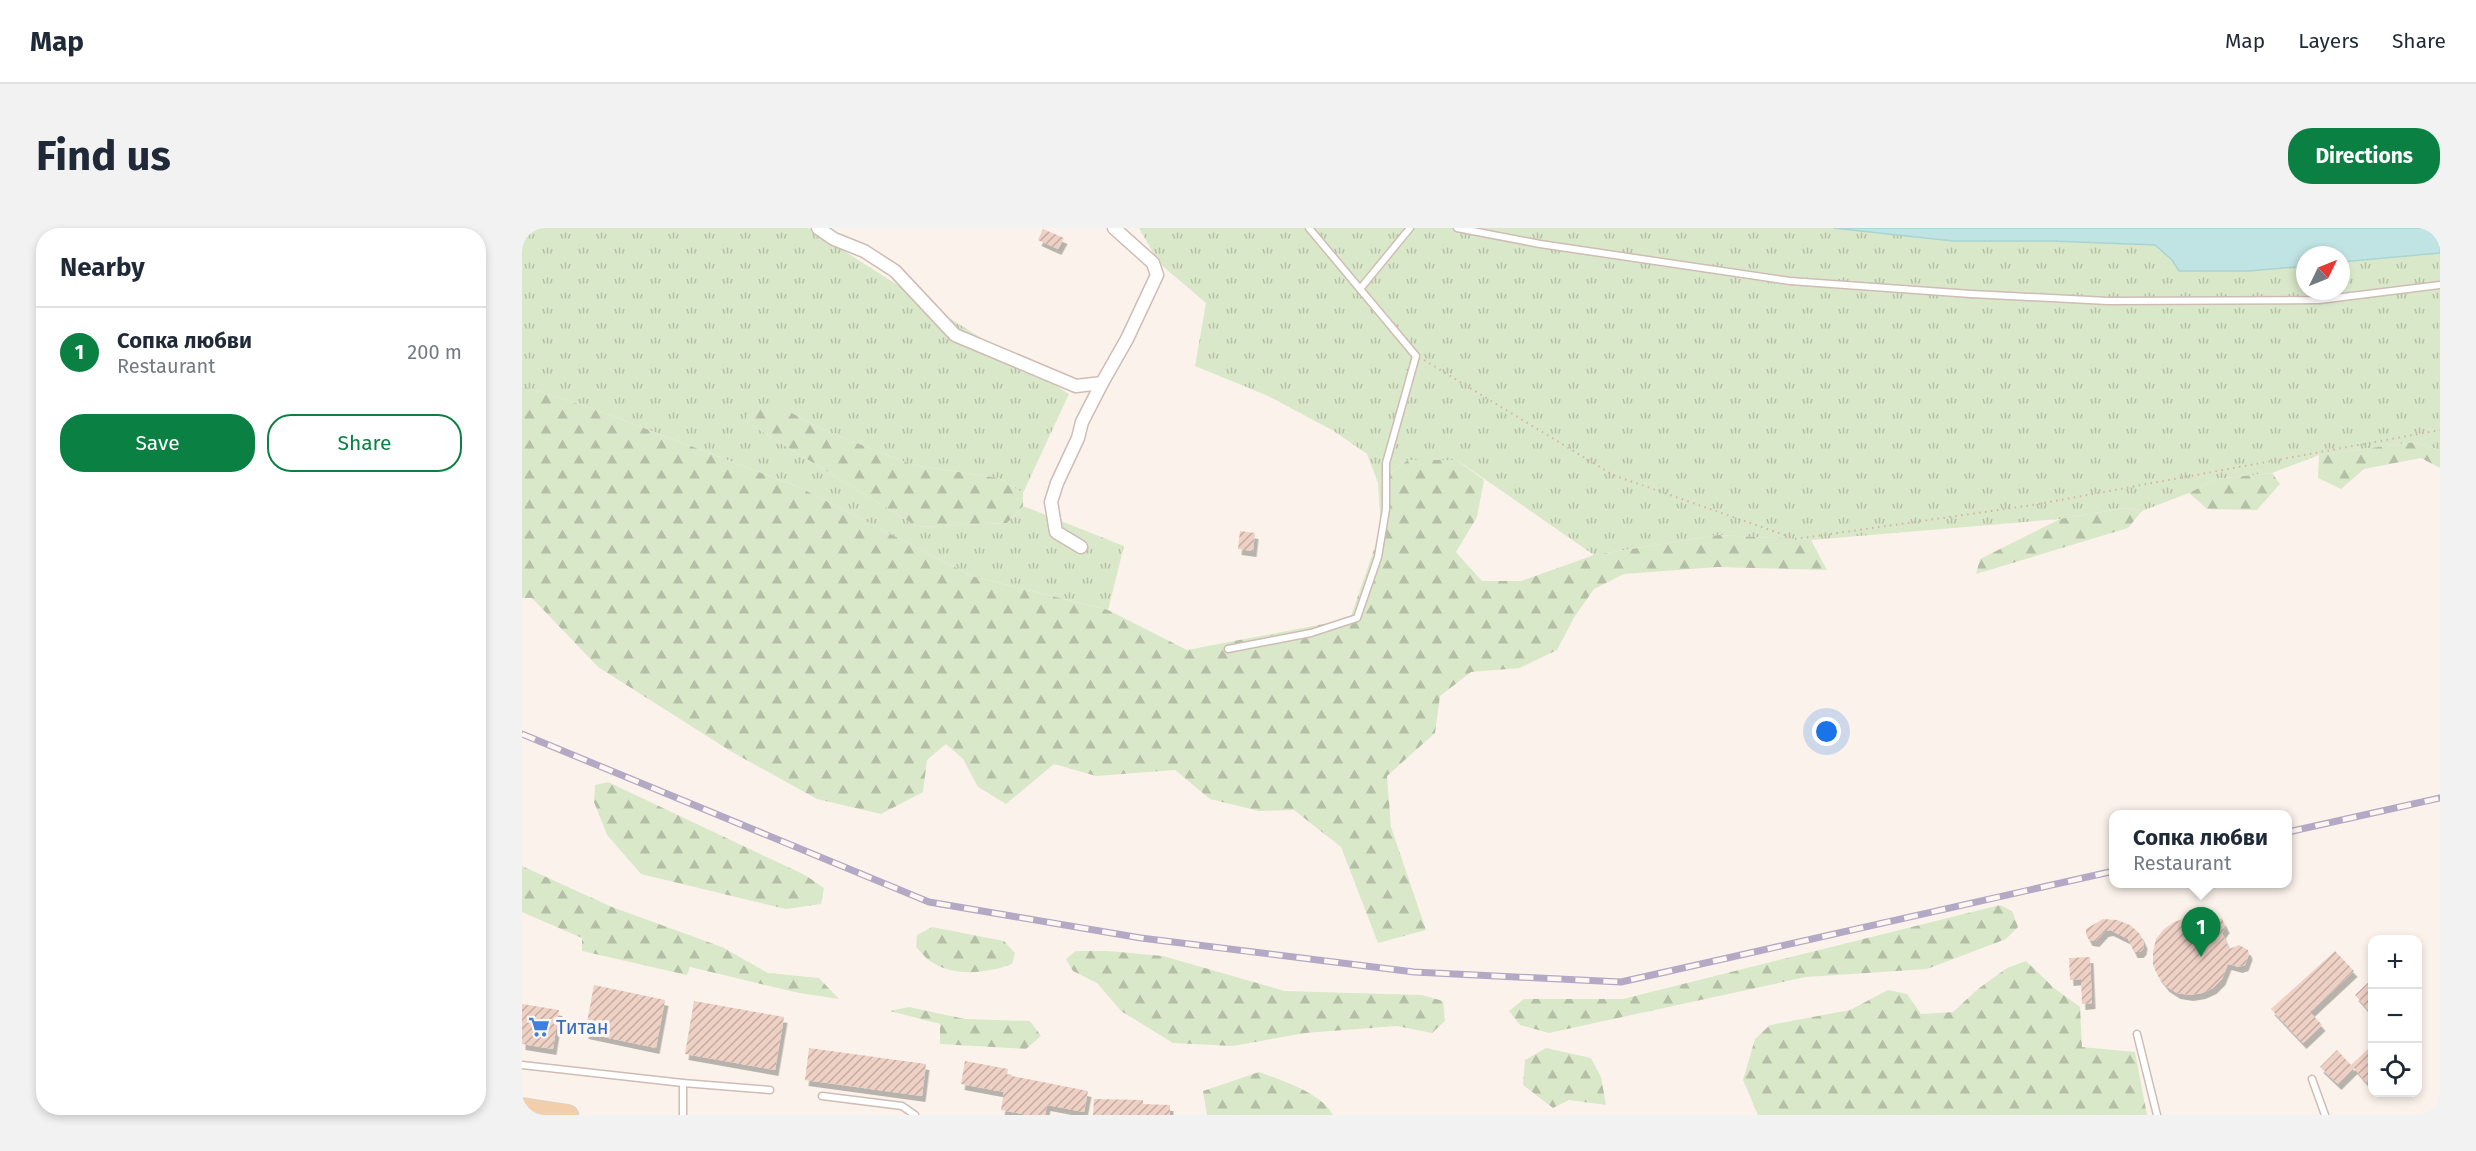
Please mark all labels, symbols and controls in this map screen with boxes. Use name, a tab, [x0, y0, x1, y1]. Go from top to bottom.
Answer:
text: Map	[30, 25, 84, 58]
text: Map	[2225, 28, 2265, 54]
text: Layers	[2298, 28, 2359, 54]
text: Share	[2392, 28, 2446, 54]
button: Directions	[2288, 128, 2440, 184]
text: Find us	[36, 131, 171, 181]
north arrow	[2296, 246, 2350, 300]
text: Nearby	[60, 252, 145, 283]
text: Сопка любви	[117, 327, 252, 354]
text: 1	[75, 340, 84, 364]
text: 200 m	[407, 340, 462, 364]
text: Restaurant	[117, 354, 215, 378]
button: Save	[60, 414, 255, 472]
button: Share	[267, 414, 462, 472]
your location	[1812, 717, 1841, 746]
popup	[2109, 810, 2292, 888]
text: Сопка любви	[2133, 824, 2268, 851]
text: Restaurant	[2133, 851, 2231, 875]
pin: 1	[2182, 908, 2220, 957]
map controls	[2368, 935, 2422, 1097]
button: +	[2368, 935, 2422, 989]
button: −	[2368, 989, 2422, 1043]
supermarket icon: Титан	[527, 1015, 551, 1039]
place label: Титан	[556, 1015, 609, 1039]
button: locate	[2368, 1043, 2422, 1097]

